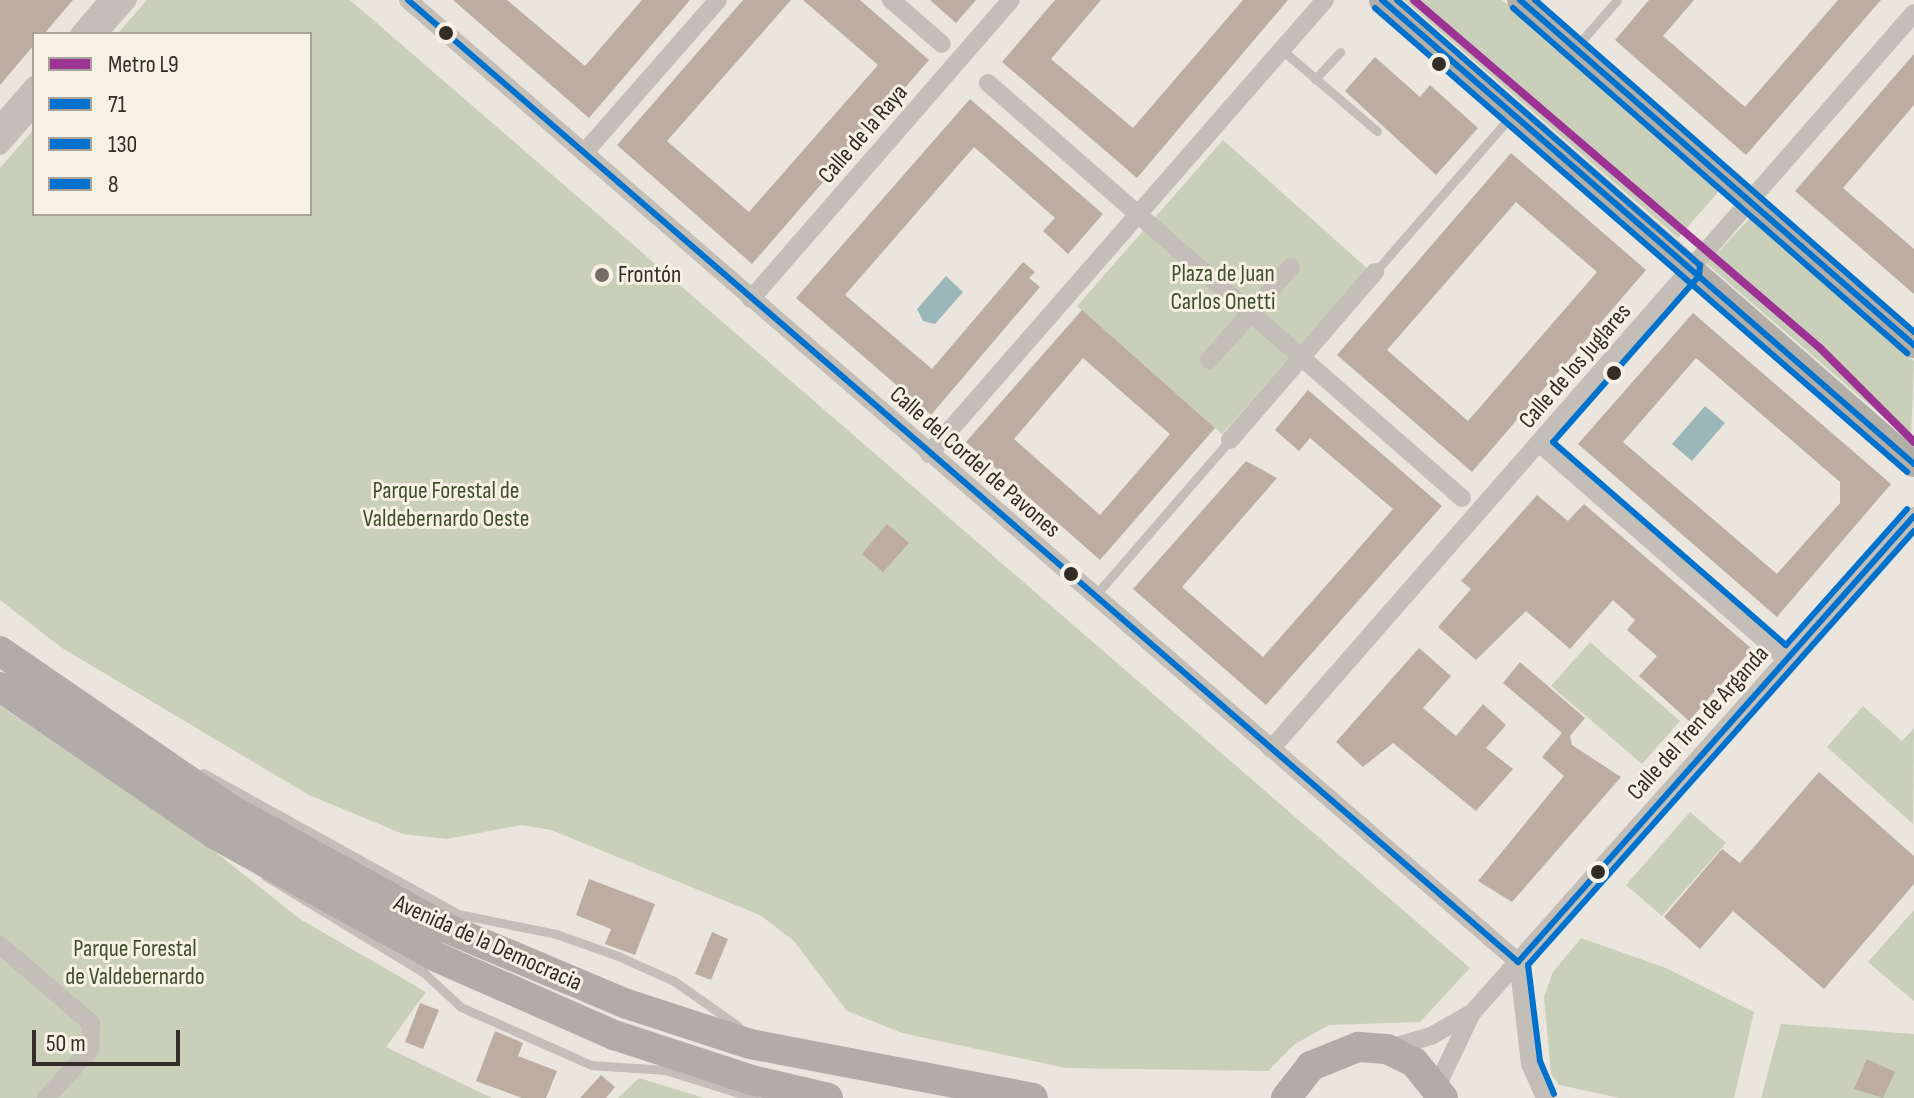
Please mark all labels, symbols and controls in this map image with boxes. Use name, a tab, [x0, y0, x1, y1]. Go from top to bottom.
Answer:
unlabelled marker	[438, 25, 454, 41]
legend	[32, 32, 312, 216]
text: Metro L9	[108, 50, 179, 79]
unlabelled marker	[1431, 56, 1447, 72]
street label: Calle de la Raya	[812, 79, 914, 189]
text: 71	[108, 90, 126, 119]
text: 130	[108, 130, 137, 159]
text: 8	[108, 170, 119, 199]
park label: Plaza de Juan Carlos Onetti	[1171, 260, 1275, 316]
place label: Frontón	[618, 261, 681, 289]
marker: Frontón	[593, 266, 611, 284]
street label: Calle de los Juglares	[1513, 298, 1637, 434]
unlabelled marker	[1606, 365, 1622, 381]
street label: Calle del Cordel de Pavones	[884, 380, 1066, 544]
park label: Parque Forestal de Valdebernardo Oeste	[363, 477, 529, 533]
unlabelled marker	[1063, 566, 1079, 582]
street label: Calle del Tren de Arganda	[1621, 640, 1775, 806]
unlabelled marker	[1590, 864, 1606, 880]
street label: Avenida de la Democracia	[389, 889, 587, 997]
park label: Parque Forestal de Valdebernardo	[65, 935, 205, 991]
scale bar	[36, 1014, 184, 1064]
text: 50 m	[46, 1029, 86, 1058]

